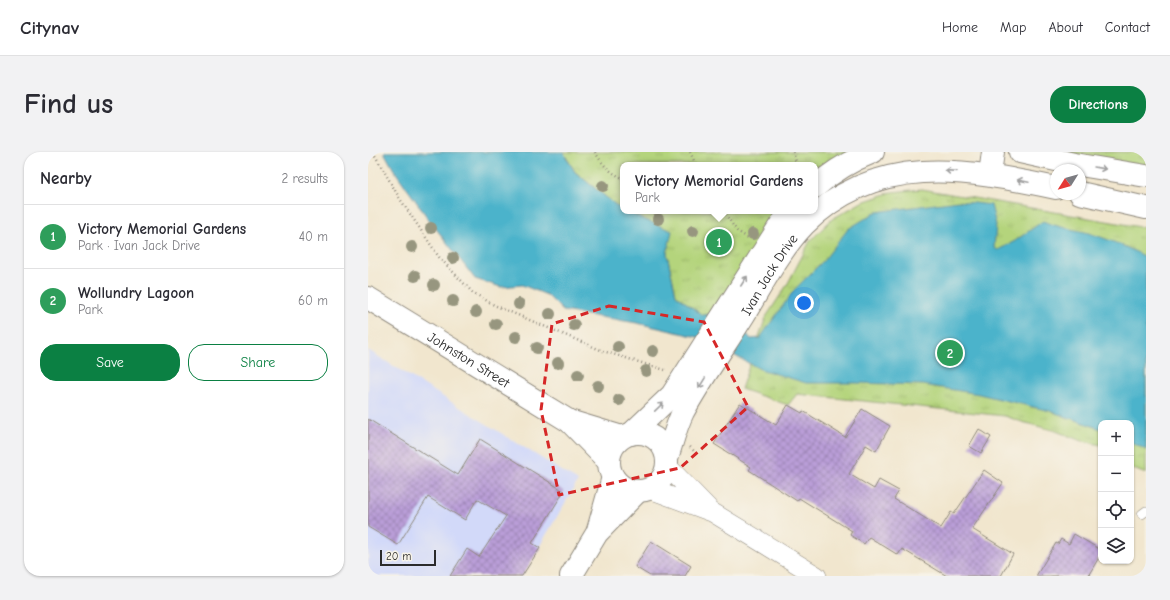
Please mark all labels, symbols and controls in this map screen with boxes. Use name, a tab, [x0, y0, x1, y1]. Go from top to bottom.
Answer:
text: Citynav	[20, 17, 79, 39]
text: Home	[942, 19, 978, 36]
text: Map	[1000, 19, 1026, 36]
text: About	[1048, 19, 1083, 36]
text: Contact	[1105, 19, 1150, 36]
button: Directions	[1050, 86, 1146, 123]
text: Find us	[24, 88, 113, 120]
popup	[620, 162, 818, 214]
north arrow	[1050, 164, 1086, 200]
one-way arrow	[1093, 165, 1106, 173]
one-way arrow	[945, 167, 958, 174]
text: Nearby	[40, 169, 91, 188]
text: 2 results	[281, 171, 328, 186]
text: Victory Memorial Gardens	[635, 172, 803, 190]
one-way arrow	[1017, 177, 1030, 185]
text: Park	[635, 190, 660, 205]
text: Victory Memorial Gardens	[78, 220, 246, 238]
pin: 1	[706, 227, 732, 257]
text: 1	[50, 229, 56, 244]
text: 40 m	[299, 229, 328, 244]
street label: Ivan Jack Drive	[738, 231, 802, 319]
text: Park · Ivan Jack Drive	[78, 238, 200, 253]
one-way arrow	[740, 276, 748, 287]
text: Wollundry Lagoon	[78, 284, 194, 302]
text: 2	[50, 293, 56, 308]
text: 60 m	[298, 293, 328, 308]
your location	[794, 293, 814, 313]
text: Park	[78, 302, 103, 317]
street label: Johnston Street	[424, 328, 514, 392]
pin: 2	[937, 338, 963, 368]
button: Save	[40, 344, 180, 381]
button: Share	[188, 344, 328, 381]
one-way arrow	[697, 377, 705, 389]
one-way arrow	[654, 402, 664, 412]
map controls	[1098, 420, 1134, 564]
button: +	[1098, 420, 1134, 456]
button: −	[1098, 456, 1134, 492]
button: locate	[1098, 492, 1134, 528]
button: layers	[1098, 528, 1134, 564]
scale bar	[380, 548, 436, 567]
text: 20 m	[386, 550, 411, 563]

